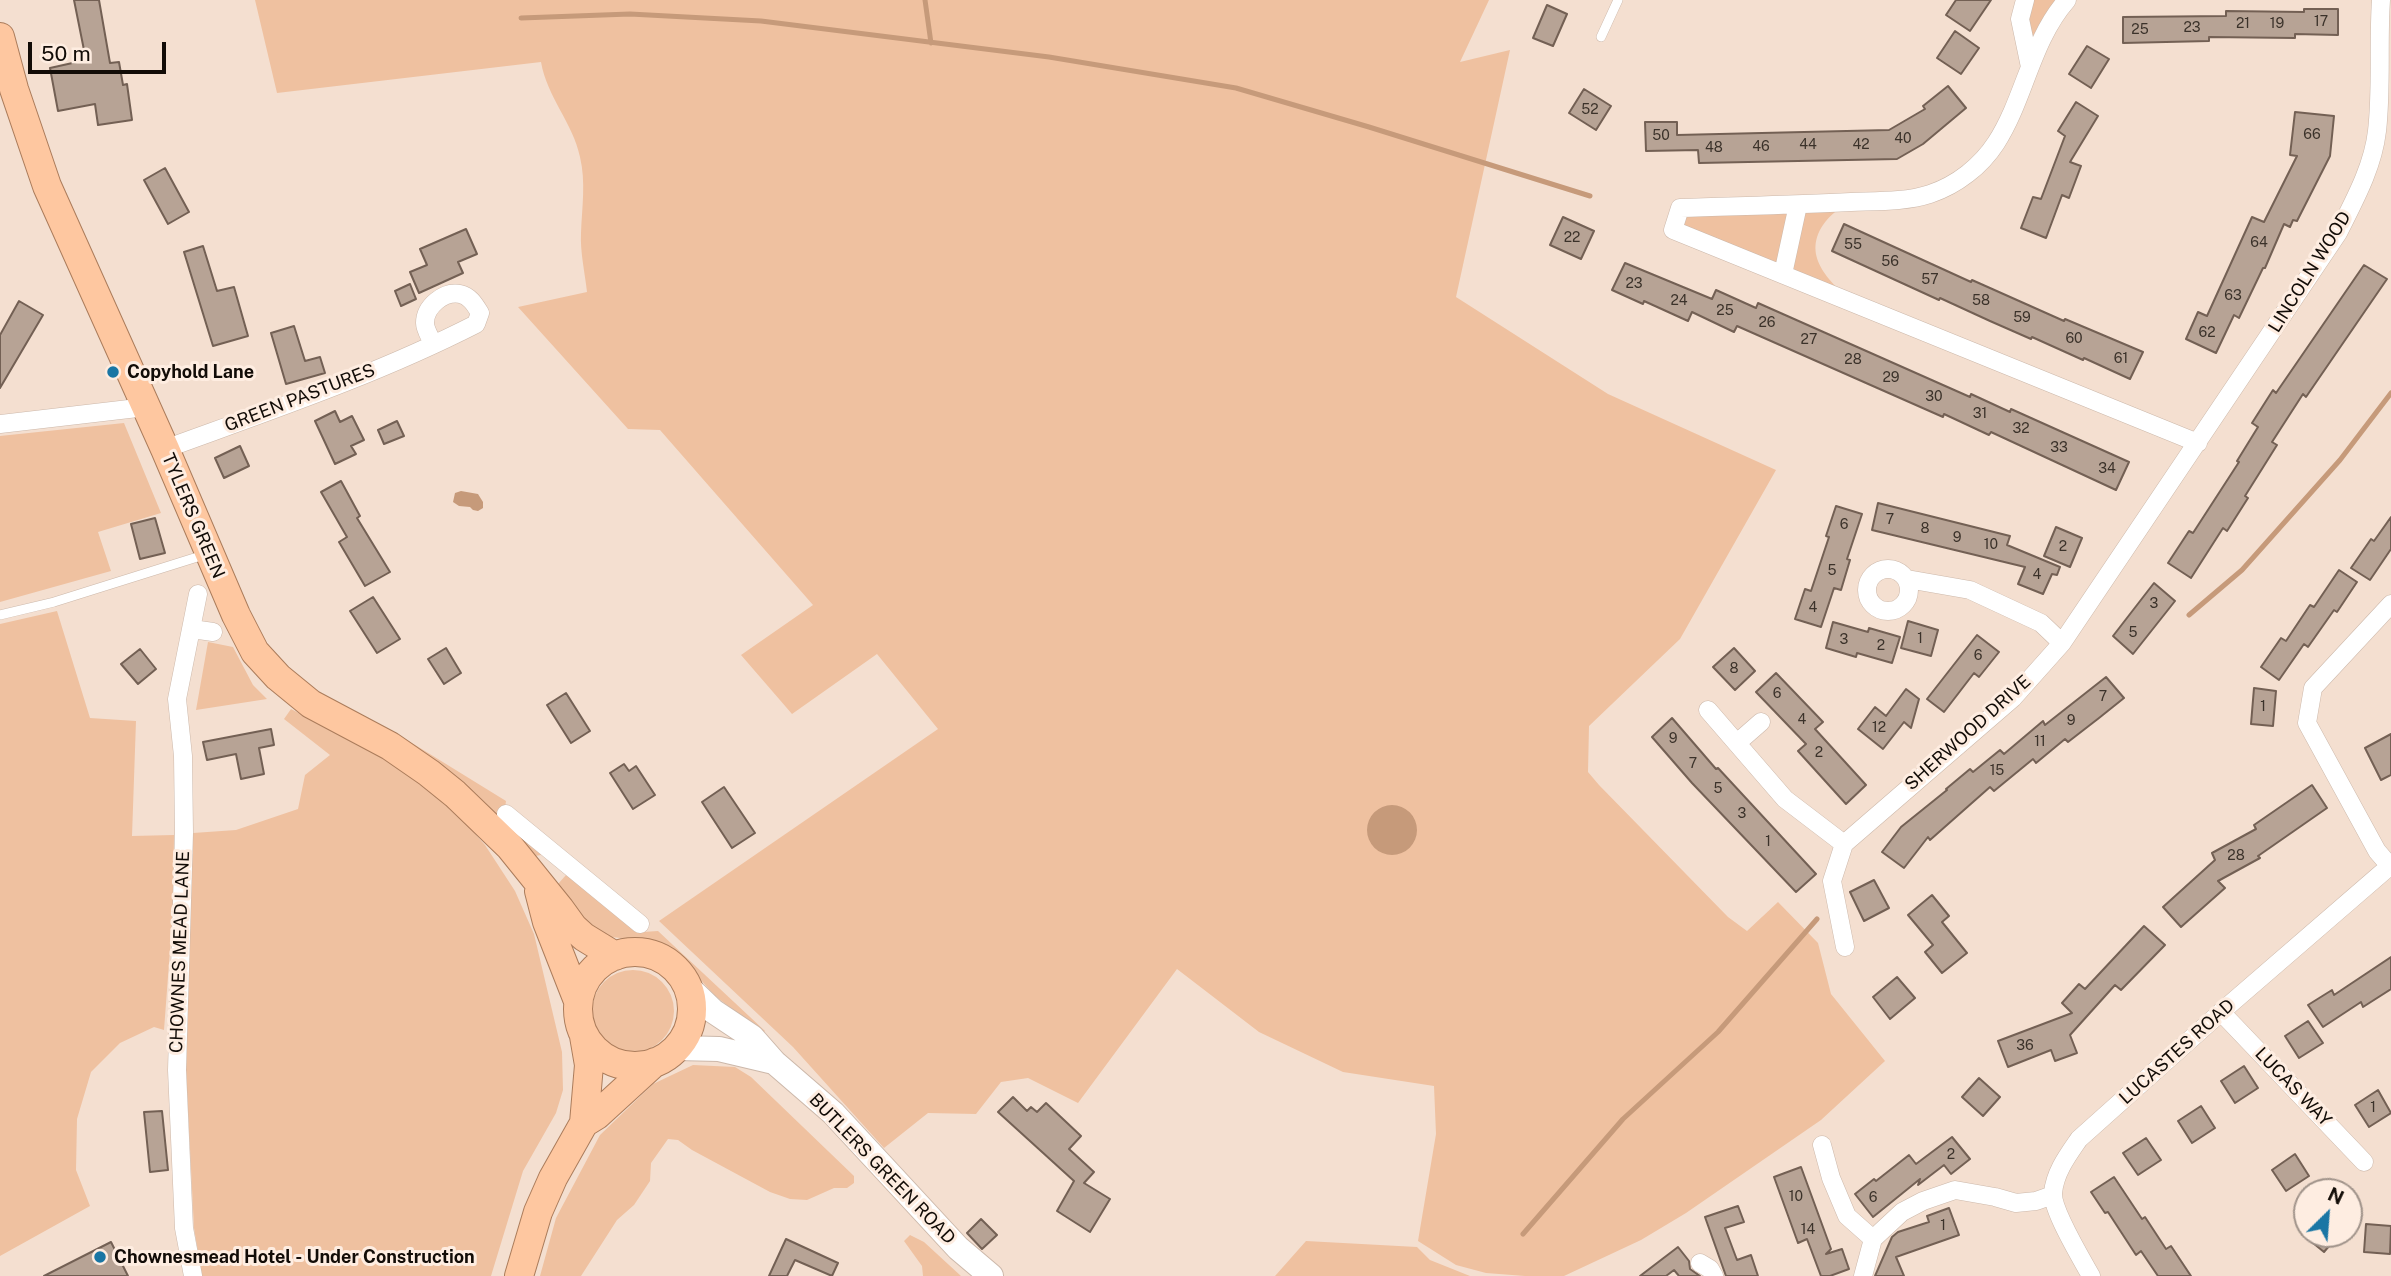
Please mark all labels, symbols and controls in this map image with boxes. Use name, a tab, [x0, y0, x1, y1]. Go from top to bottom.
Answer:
house number: 17	[2314, 14, 2328, 30]
house number: 21	[2236, 16, 2250, 32]
house number: 19	[2270, 16, 2284, 32]
house number: 23	[2183, 20, 2201, 36]
house number: 25	[2131, 22, 2149, 38]
scale bar	[32, 28, 170, 72]
text: 50 m	[41, 41, 91, 66]
house number: 52	[1581, 102, 1599, 118]
house number: 66	[2303, 127, 2321, 143]
house number: 50	[1652, 128, 1670, 144]
house number: 40	[1894, 131, 1912, 147]
house number: 44	[1799, 137, 1817, 153]
house number: 42	[1852, 137, 1870, 153]
house number: 46	[1752, 139, 1770, 155]
house number: 48	[1705, 140, 1723, 156]
street label: LINCOLN WOOD	[2264, 207, 2356, 337]
house number: 22	[1564, 230, 1580, 246]
house number: 64	[2250, 235, 2268, 251]
house number: 55	[1844, 237, 1862, 253]
house number: 56	[1881, 254, 1899, 270]
house number: 57	[1921, 272, 1939, 288]
house number: 23	[1625, 276, 1643, 292]
house number: 63	[2224, 288, 2242, 304]
house number: 24	[1670, 293, 1688, 309]
house number: 58	[1972, 293, 1990, 309]
house number: 25	[1716, 303, 1734, 319]
house number: 59	[2013, 310, 2031, 326]
house number: 26	[1758, 315, 1776, 331]
house number: 62	[2198, 325, 2216, 341]
house number: 60	[2065, 331, 2083, 347]
house number: 27	[1801, 332, 1817, 348]
house number: 61	[2114, 351, 2128, 367]
house number: 28	[1844, 352, 1862, 368]
street label: GREEN PASTURES	[222, 359, 378, 437]
place label: Copyhold Lane	[127, 361, 254, 383]
marker: Copyhold Lane	[105, 364, 121, 380]
house number: 29	[1882, 370, 1900, 386]
house number: 30	[1925, 389, 1943, 405]
house number: 31	[1973, 406, 1987, 422]
house number: 32	[2012, 421, 2030, 437]
house number: 33	[2050, 440, 2068, 456]
street label: TYLERS GREEN	[157, 450, 229, 582]
house number: 34	[2098, 461, 2116, 477]
house number: 7	[1886, 512, 1894, 528]
house number: 6	[1840, 517, 1848, 533]
house number: 8	[1920, 521, 1930, 537]
house number: 9	[1953, 530, 1961, 546]
house number: 10	[1984, 537, 1998, 553]
house number: 2	[2059, 539, 2067, 555]
house number: 5	[1828, 563, 1836, 579]
house number: 4	[2033, 567, 2041, 583]
house number: 3	[2150, 596, 2158, 612]
house number: 4	[1809, 600, 1817, 616]
house number: 5	[2129, 625, 2137, 641]
house number: 1	[1917, 631, 1923, 647]
house number: 3	[1840, 632, 1848, 648]
house number: 2	[1877, 638, 1885, 654]
house number: 6	[1974, 648, 1982, 664]
house number: 8	[1729, 661, 1739, 677]
street label: SHERWOOD DRIVE	[1901, 671, 2035, 795]
house number: 6	[1773, 686, 1781, 702]
house number: 7	[2099, 689, 2107, 705]
house number: 1	[2260, 699, 2266, 715]
house number: 4	[1798, 712, 1806, 728]
house number: 9	[2067, 713, 2075, 729]
house number: 12	[1872, 720, 1886, 736]
house number: 9	[1669, 731, 1677, 747]
house number: 11	[2034, 734, 2046, 750]
house number: 2	[1815, 745, 1823, 761]
house number: 7	[1689, 756, 1697, 772]
house number: 15	[1990, 763, 2004, 779]
house number: 5	[1714, 781, 1722, 797]
house number: 3	[1738, 806, 1746, 822]
house number: 1	[1765, 834, 1771, 850]
house number: 28	[2227, 848, 2245, 864]
street label: CHOWNES MEAD LANE	[166, 851, 194, 1053]
street label: LUCASTES ROAD	[2115, 995, 2239, 1109]
house number: 36	[2016, 1038, 2034, 1054]
street label: LUCAS WAY	[2250, 1043, 2336, 1131]
street label: BUTLERS GREEN ROAD	[804, 1089, 960, 1249]
house number: 1	[2370, 1100, 2376, 1116]
house number: 2	[1947, 1147, 1955, 1163]
north arrow	[2293, 1178, 2363, 1248]
text: N	[2325, 1183, 2347, 1209]
house number: 10	[1789, 1189, 1803, 1205]
house number: 6	[1869, 1190, 1877, 1206]
house number: 1	[1940, 1218, 1946, 1234]
house number: 14	[1801, 1222, 1815, 1238]
place label: Chownesmead Hotel - Under Construction	[114, 1246, 475, 1268]
marker: Chownesmead Hotel - Under Construction	[92, 1249, 108, 1265]

